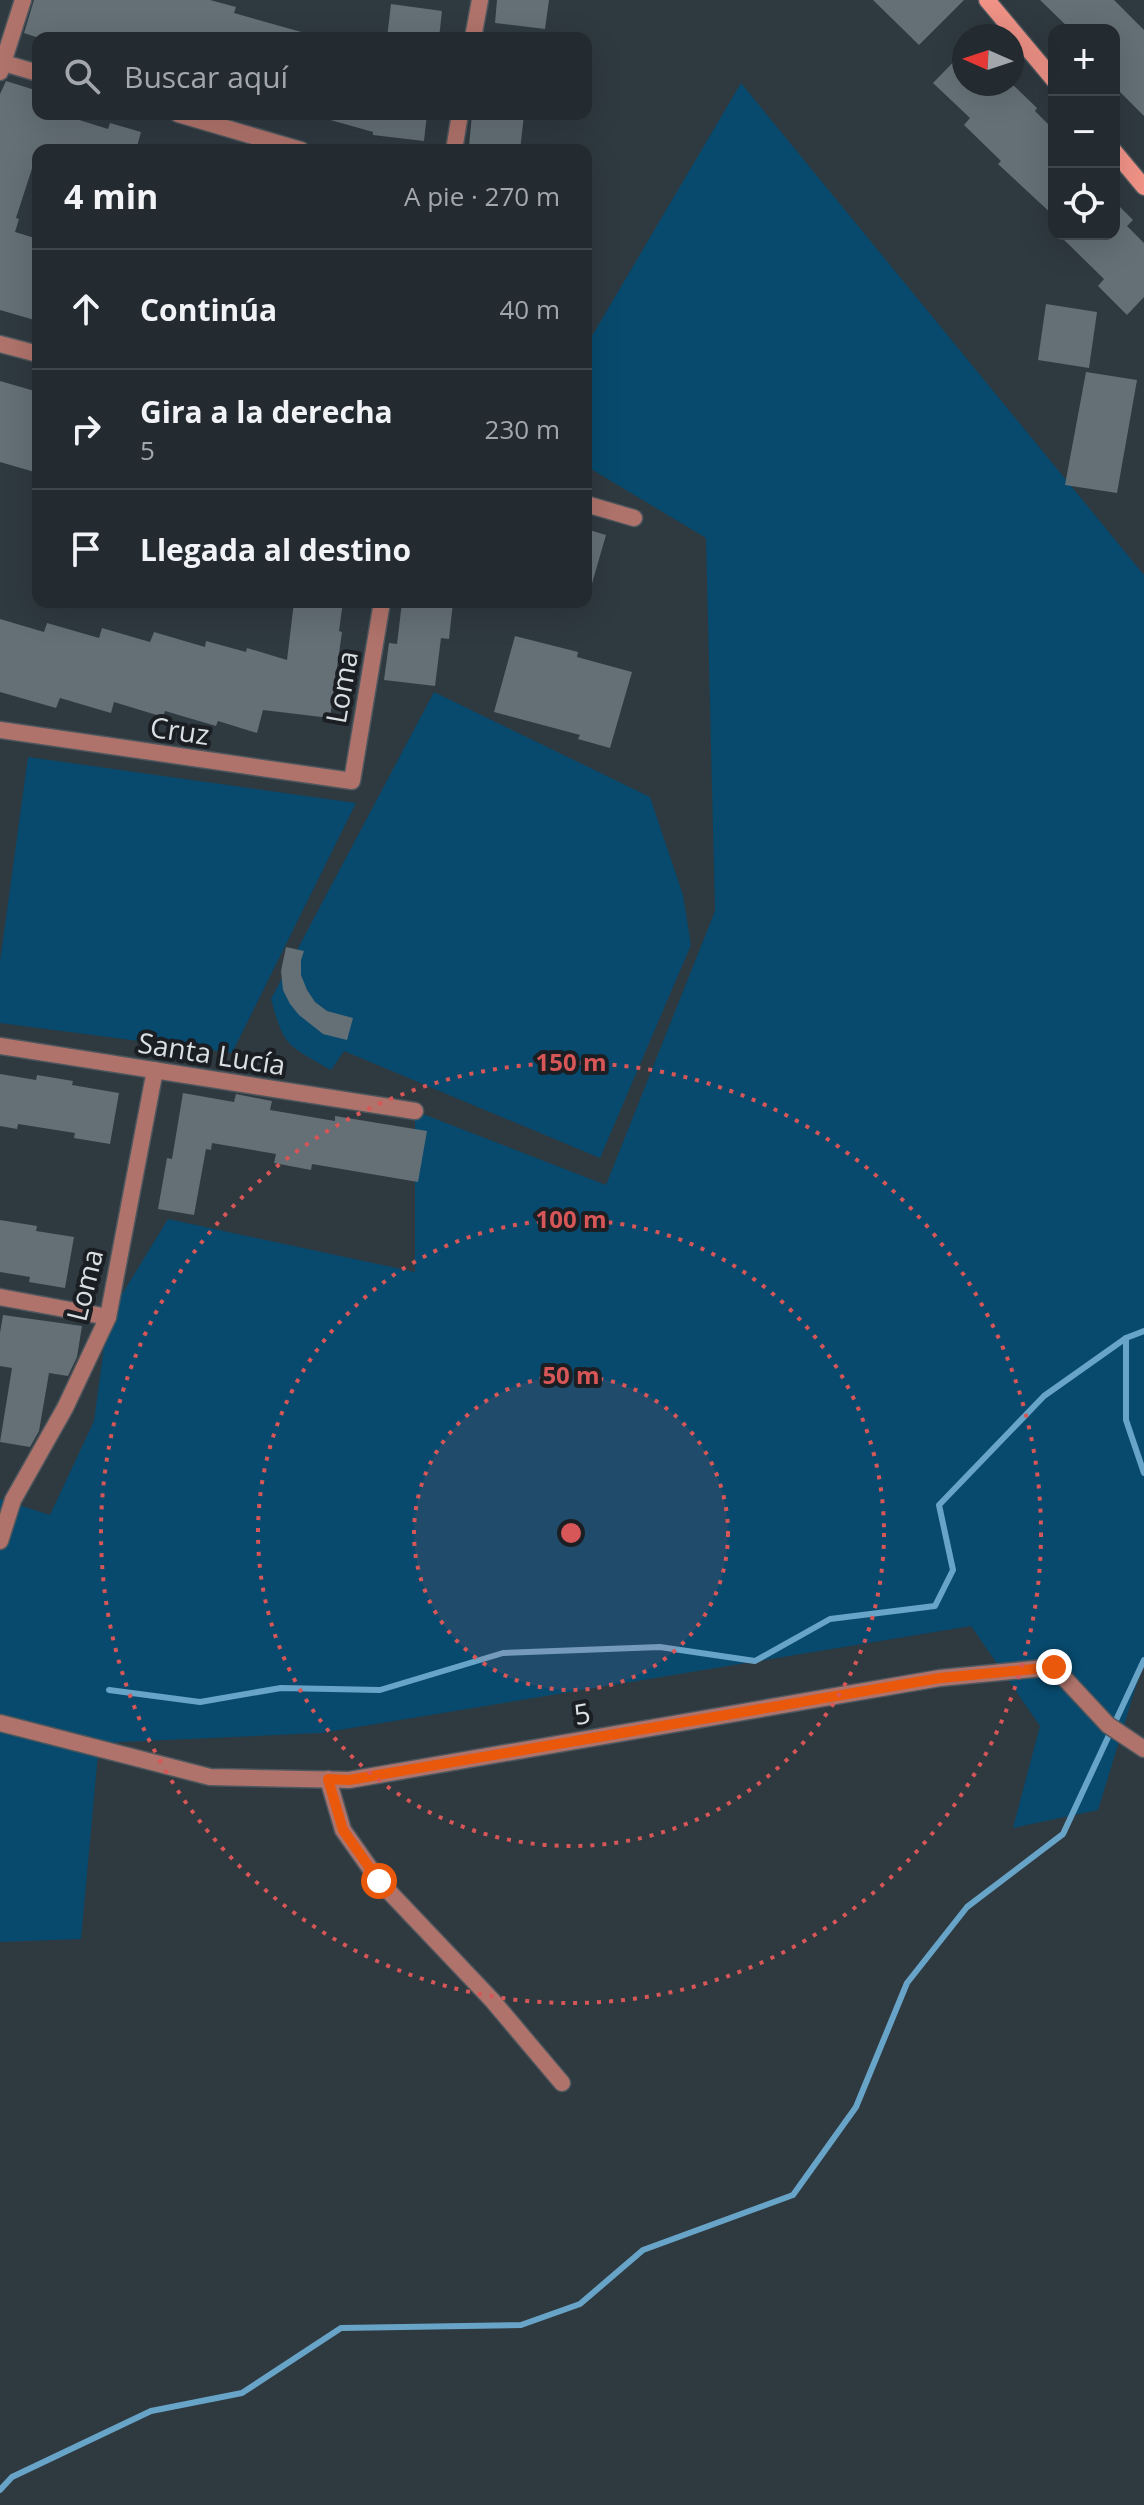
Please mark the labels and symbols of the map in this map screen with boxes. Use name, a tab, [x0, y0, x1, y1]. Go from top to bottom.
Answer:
north arrow	[952, 24, 1024, 96]
street label: Loma	[316, 648, 366, 726]
street label: Cruz	[148, 707, 212, 753]
street label: Santa Lucía	[136, 1023, 288, 1083]
text: 150 m	[536, 1045, 606, 1078]
text: 100 m	[536, 1202, 606, 1235]
street label: Loma	[57, 1245, 111, 1325]
text: 50 m	[542, 1358, 600, 1391]
centre of rings	[557, 1519, 585, 1547]
route end	[1036, 1649, 1072, 1685]
street label: 5	[571, 1693, 593, 1733]
route start	[361, 1863, 397, 1899]

